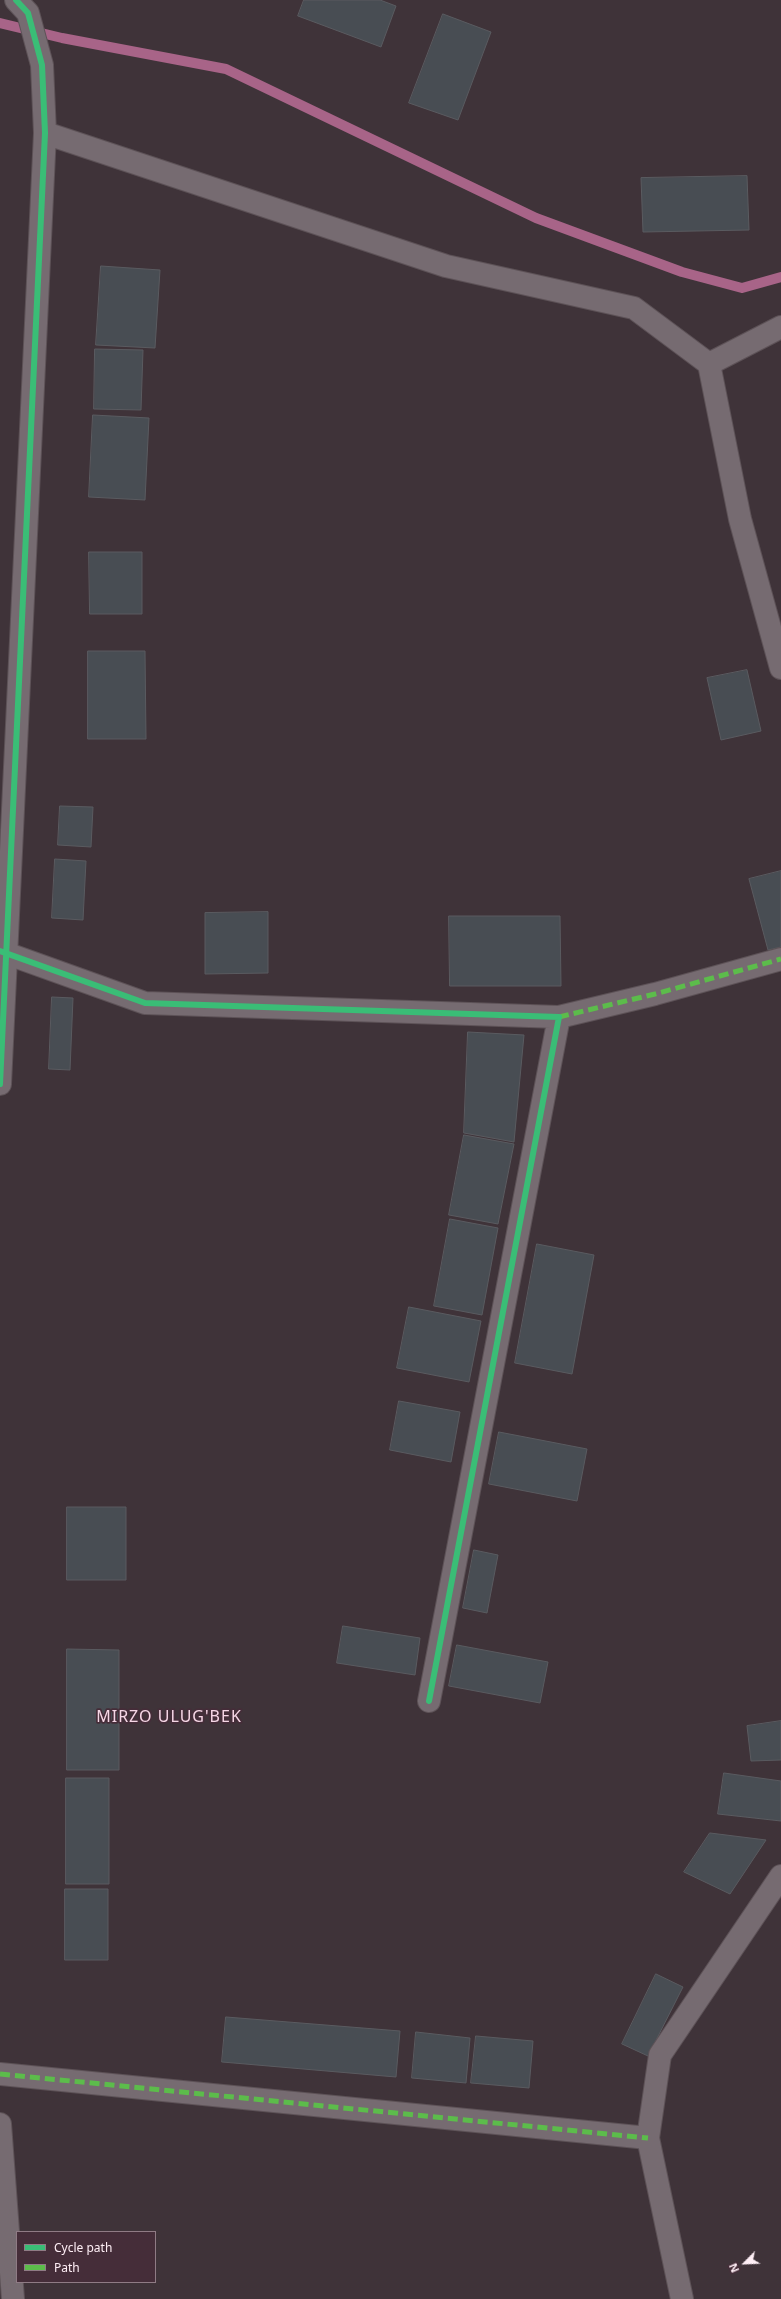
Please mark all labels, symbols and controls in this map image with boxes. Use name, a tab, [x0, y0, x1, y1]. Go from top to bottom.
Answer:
district label: MIRZO ULUG'BEK	[96, 1707, 242, 1727]
legend	[16, 2231, 156, 2283]
text: Cycle path	[54, 2239, 112, 2256]
north arrow	[725, 2243, 765, 2283]
text: Path	[54, 2259, 80, 2276]
text: N	[725, 2261, 742, 2275]

